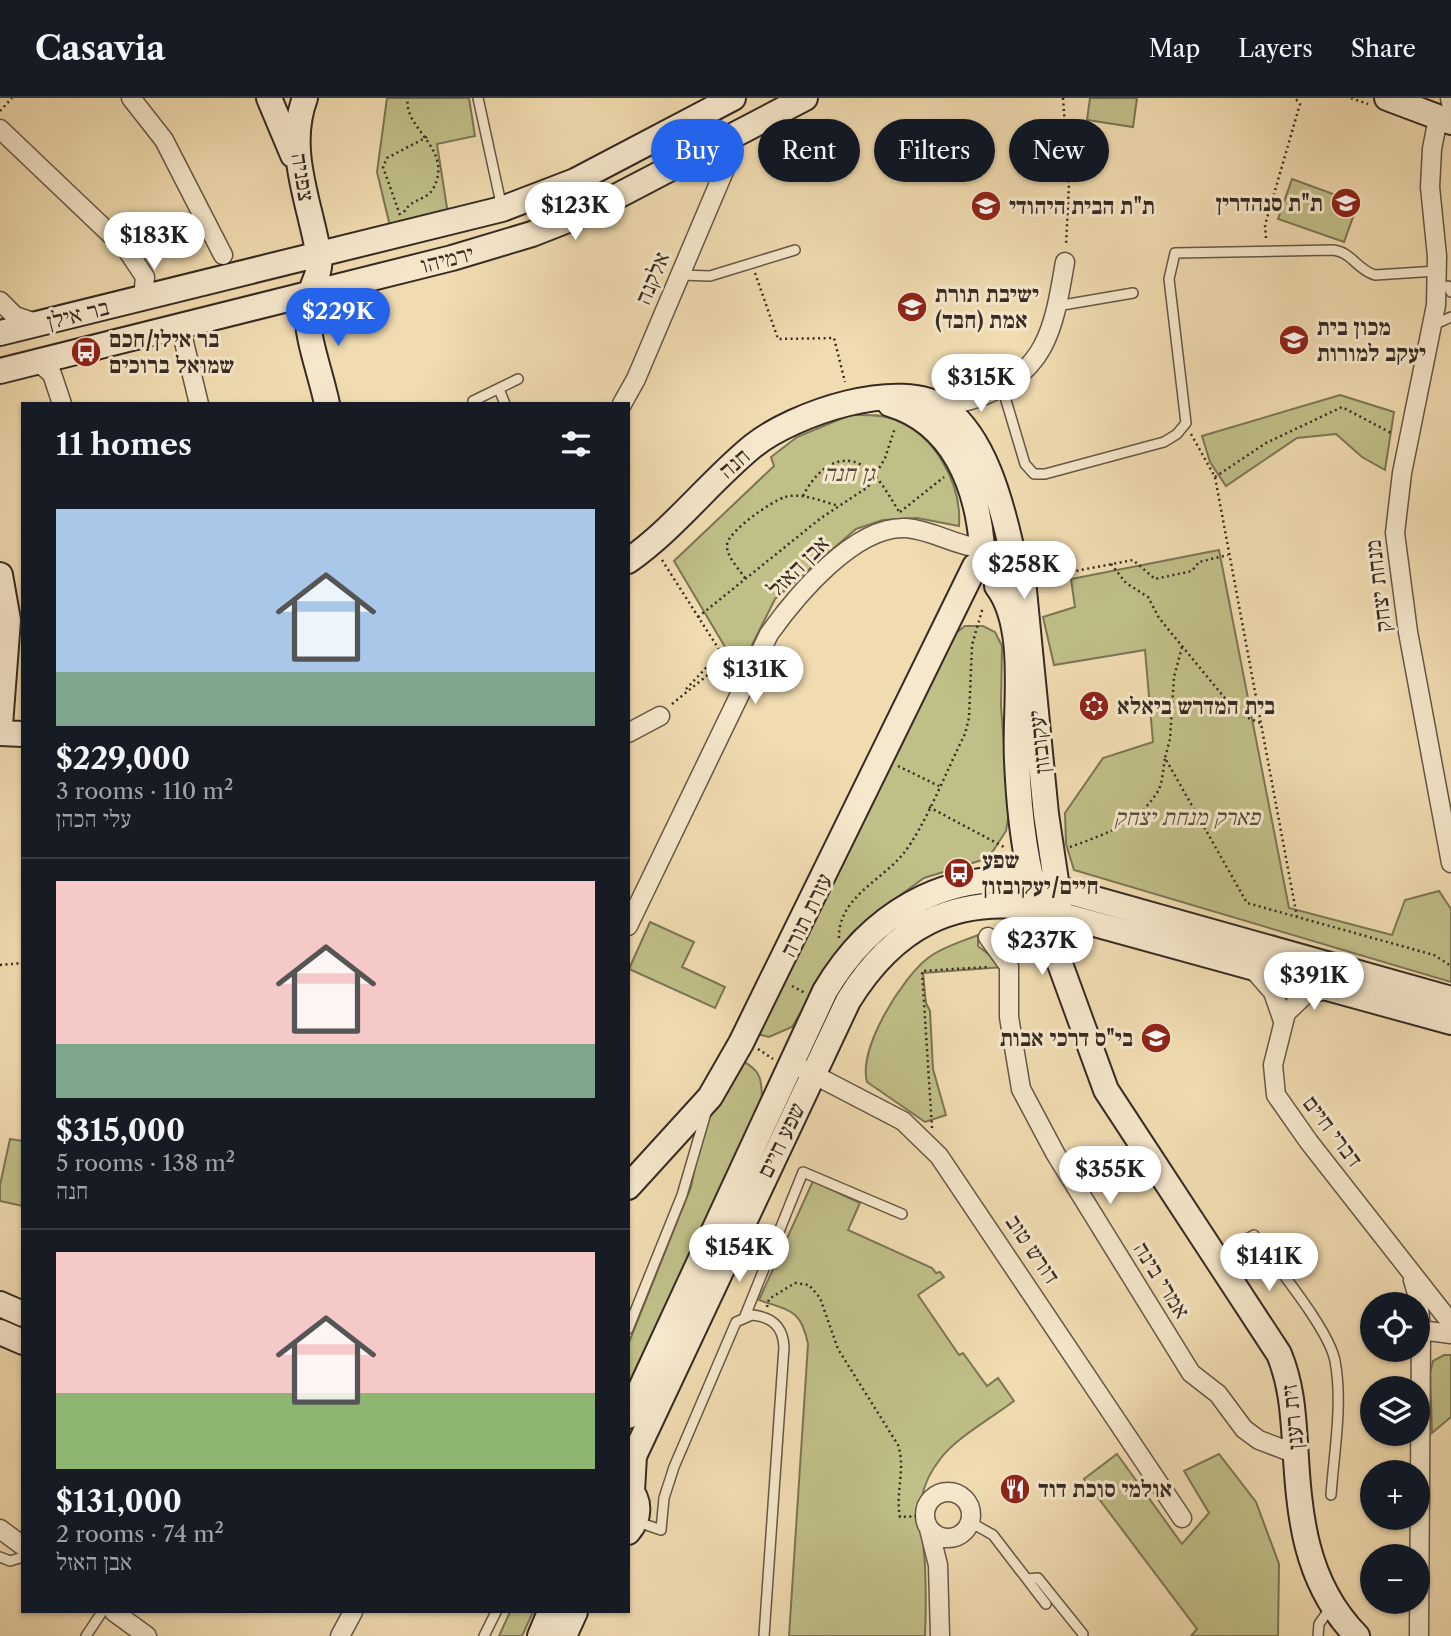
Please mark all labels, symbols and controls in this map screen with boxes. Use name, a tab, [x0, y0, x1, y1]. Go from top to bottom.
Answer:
text: Casavia	[35, 28, 165, 69]
text: Map	[1149, 34, 1200, 63]
text: Layers	[1238, 34, 1313, 63]
text: Share	[1351, 34, 1416, 63]
chip: Buy	[651, 119, 744, 182]
chip: Rent	[758, 119, 860, 182]
chip: Filters	[874, 119, 995, 182]
chip: New	[1009, 119, 1109, 182]
street label: צפניה	[285, 151, 321, 203]
pin: $123K	[526, 183, 624, 242]
school or university icon: ת"ת סנהדרין	[1329, 186, 1363, 220]
school or university icon: ת"ת הבית היהודי	[969, 189, 1003, 223]
place label: ת"ת סנהדרין	[1216, 189, 1323, 217]
text: $123K	[541, 191, 609, 219]
place label: ת"ת הבית היהודי	[1009, 192, 1155, 220]
pin: $183K	[105, 212, 203, 272]
text: $183K	[120, 221, 188, 249]
street label: ירמיהו	[417, 239, 477, 279]
street label: אלקנה	[628, 247, 676, 309]
place label: ישיבת תורת אמת (חבד)	[935, 280, 1039, 334]
pin: $229K	[289, 288, 387, 348]
school or university icon: ישיבת תורת אמת (חבד)	[895, 290, 929, 324]
street label: בר אילן	[44, 293, 112, 335]
text: $229K	[302, 297, 374, 325]
place label: מכון בית יעקב למורות	[1317, 313, 1426, 367]
school or university icon: מכון בית יעקב למורות	[1277, 323, 1311, 357]
place label: בר אילן/חכם שמואל ברוכים	[109, 325, 234, 379]
bus stop icon: בר אילן/חכם שמואל ברוכים	[69, 335, 103, 369]
pin: $315K	[932, 354, 1030, 414]
text: $315K	[947, 363, 1015, 391]
icon: filters	[557, 425, 595, 463]
text: 11 homes	[56, 426, 192, 463]
street label: חנה	[713, 442, 755, 484]
park label: גן חנה	[823, 459, 876, 487]
street label: אבן האזל	[761, 529, 835, 603]
street label: מנחת יצחק	[1358, 538, 1398, 634]
pin: $258K	[975, 542, 1073, 601]
text: $258K	[988, 550, 1060, 578]
icon: home	[263, 554, 389, 680]
pin: $131K	[706, 646, 804, 706]
text: $131K	[723, 655, 787, 683]
synagogue icon: בית המדרש ביאלא	[1077, 689, 1111, 723]
place label: בית המדרש ביאלא	[1117, 692, 1275, 720]
street label: יעקובזון	[1022, 709, 1056, 775]
text: $229,000	[56, 740, 190, 777]
text: 3 rooms · 110 m²	[56, 777, 233, 805]
park label: פארק מנחת יצחק	[1114, 803, 1261, 831]
text: עלי הכהן	[56, 805, 131, 833]
place label: שפע חיים/יעקובזון	[982, 846, 1099, 900]
bus stop icon: שפע חיים/יעקובזון	[942, 856, 976, 890]
street label: עזרת תורה	[774, 869, 838, 961]
pin: $237K	[993, 918, 1091, 977]
icon: home	[263, 926, 389, 1052]
text: $237K	[1007, 926, 1077, 954]
pin: $391K	[1265, 953, 1363, 1012]
text: $391K	[1280, 961, 1348, 989]
school or university icon: בי"ס דרכי אבות	[1139, 1021, 1173, 1055]
place label: בי"ס דרכי אבות	[1000, 1024, 1133, 1052]
street label: דברי חיים	[1297, 1090, 1369, 1172]
street label: שפע חיים	[751, 1098, 811, 1182]
text: $315,000	[56, 1112, 185, 1149]
pin: $355K	[1061, 1146, 1159, 1206]
text: 5 rooms · 138 m²	[56, 1149, 235, 1177]
text: $355K	[1075, 1155, 1145, 1183]
text: חנה	[56, 1177, 88, 1205]
street label: דורש טוב	[1000, 1209, 1066, 1289]
pin: $154K	[690, 1224, 788, 1284]
text: $154K	[705, 1233, 773, 1261]
pin: $141K	[1220, 1234, 1318, 1293]
street label: אמרי בינה	[1128, 1236, 1196, 1324]
text: $141K	[1236, 1242, 1302, 1270]
map controls	[1360, 1292, 1430, 1614]
button: locate	[1360, 1292, 1430, 1362]
icon: home	[263, 1297, 389, 1423]
button: layers	[1360, 1376, 1430, 1446]
street label: זית רענן	[1275, 1383, 1309, 1451]
button: +	[1360, 1460, 1430, 1530]
restaurant icon: אולמי סוכת דוד	[998, 1472, 1032, 1506]
place label: אולמי סוכת דוד	[1038, 1475, 1172, 1503]
text: $131,000	[56, 1483, 182, 1520]
text: 2 rooms · 74 m²	[56, 1520, 224, 1548]
button: −	[1360, 1544, 1430, 1614]
text: אבן האזל	[56, 1548, 132, 1576]

